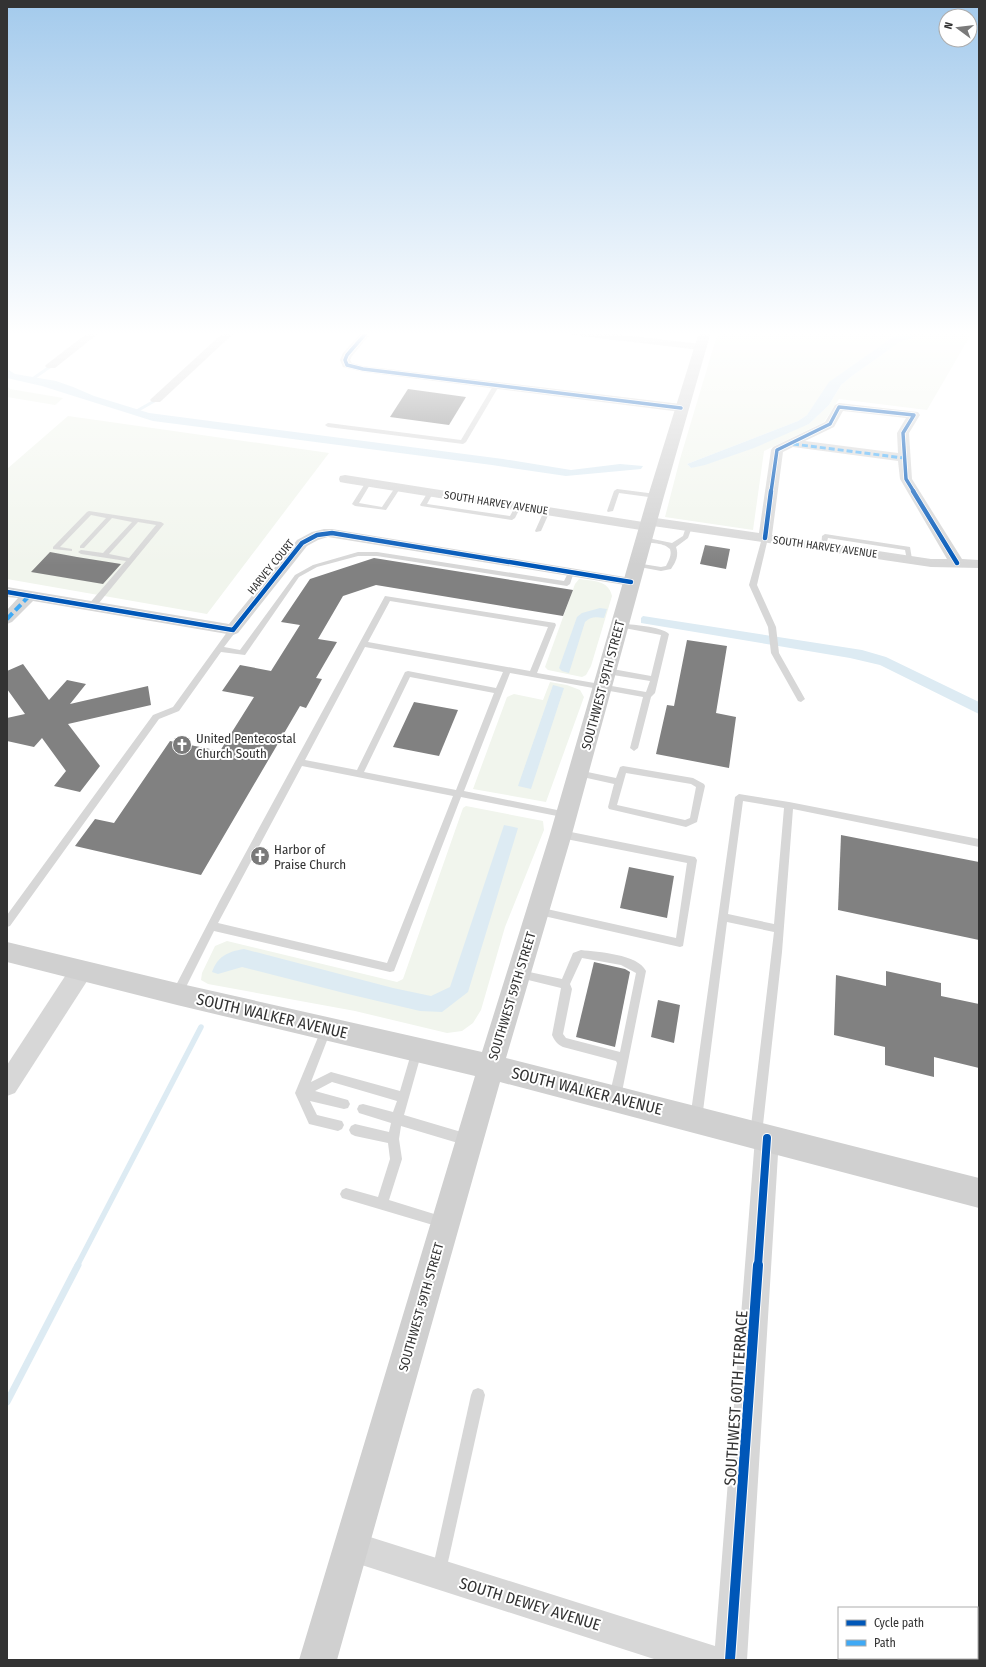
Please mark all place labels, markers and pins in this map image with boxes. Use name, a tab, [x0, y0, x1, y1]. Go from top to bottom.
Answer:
place label: United Pentecostal Church South	[196, 731, 297, 761]
church icon: United Pentecostal Church South	[171, 734, 193, 756]
place label: Harbor of Praise Church	[274, 842, 346, 872]
church icon: Harbor of Praise Church	[249, 845, 271, 867]

